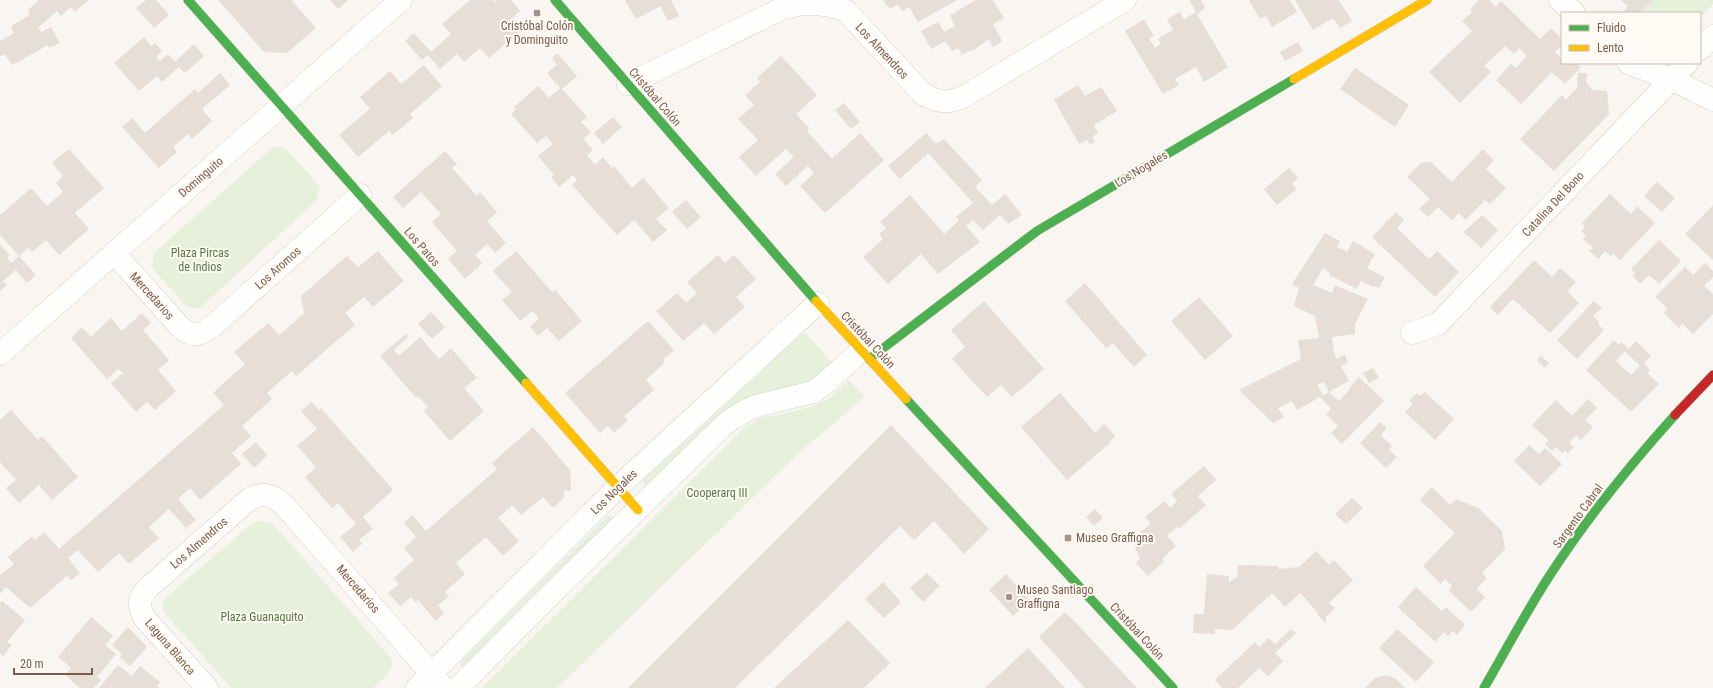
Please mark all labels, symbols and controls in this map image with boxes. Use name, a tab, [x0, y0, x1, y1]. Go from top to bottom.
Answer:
marker: Cristóbal Colón y Dominguito	[532, 8, 542, 18]
legend	[1561, 12, 1701, 64]
place label: Cristóbal Colón y Dominguito	[501, 19, 574, 47]
street label: Los Almendros	[853, 20, 911, 82]
text: Fluido	[1597, 21, 1626, 35]
text: Lento	[1597, 41, 1624, 55]
street label: Cristóbal Colón	[626, 65, 684, 129]
street label: Los Nogales	[1112, 148, 1170, 190]
street label: Dominguito	[176, 154, 226, 200]
street label: Catalina Del Bono	[1519, 168, 1587, 240]
street label: Los Patos	[401, 225, 443, 269]
street label: Los Aromos	[252, 244, 304, 292]
park label: Plaza Pircas de Indios	[171, 246, 229, 274]
street label: Mercedarios	[127, 269, 177, 323]
street label: Cristóbal Colón	[838, 309, 898, 372]
street label: Los Nogales	[588, 466, 640, 518]
street label: Sargento Cabral	[1550, 481, 1606, 551]
park label: Cooperarq III	[687, 486, 747, 500]
street label: Los Almendros	[168, 514, 230, 572]
place label: Museo Graffigna	[1076, 531, 1154, 545]
marker: Museo Graffigna	[1063, 533, 1073, 543]
street label: Mercedarios	[333, 562, 383, 616]
place label: Museo Santiago Graffigna	[1017, 583, 1094, 611]
marker: Museo Santiago Graffigna	[1004, 592, 1014, 602]
street label: Cristóbal Colón	[1107, 600, 1167, 663]
park label: Plaza Guanaquito	[220, 610, 304, 624]
street label: Laguna Blanca	[142, 616, 198, 678]
scale bar	[14, 650, 92, 676]
text: 20 m	[20, 657, 44, 671]

